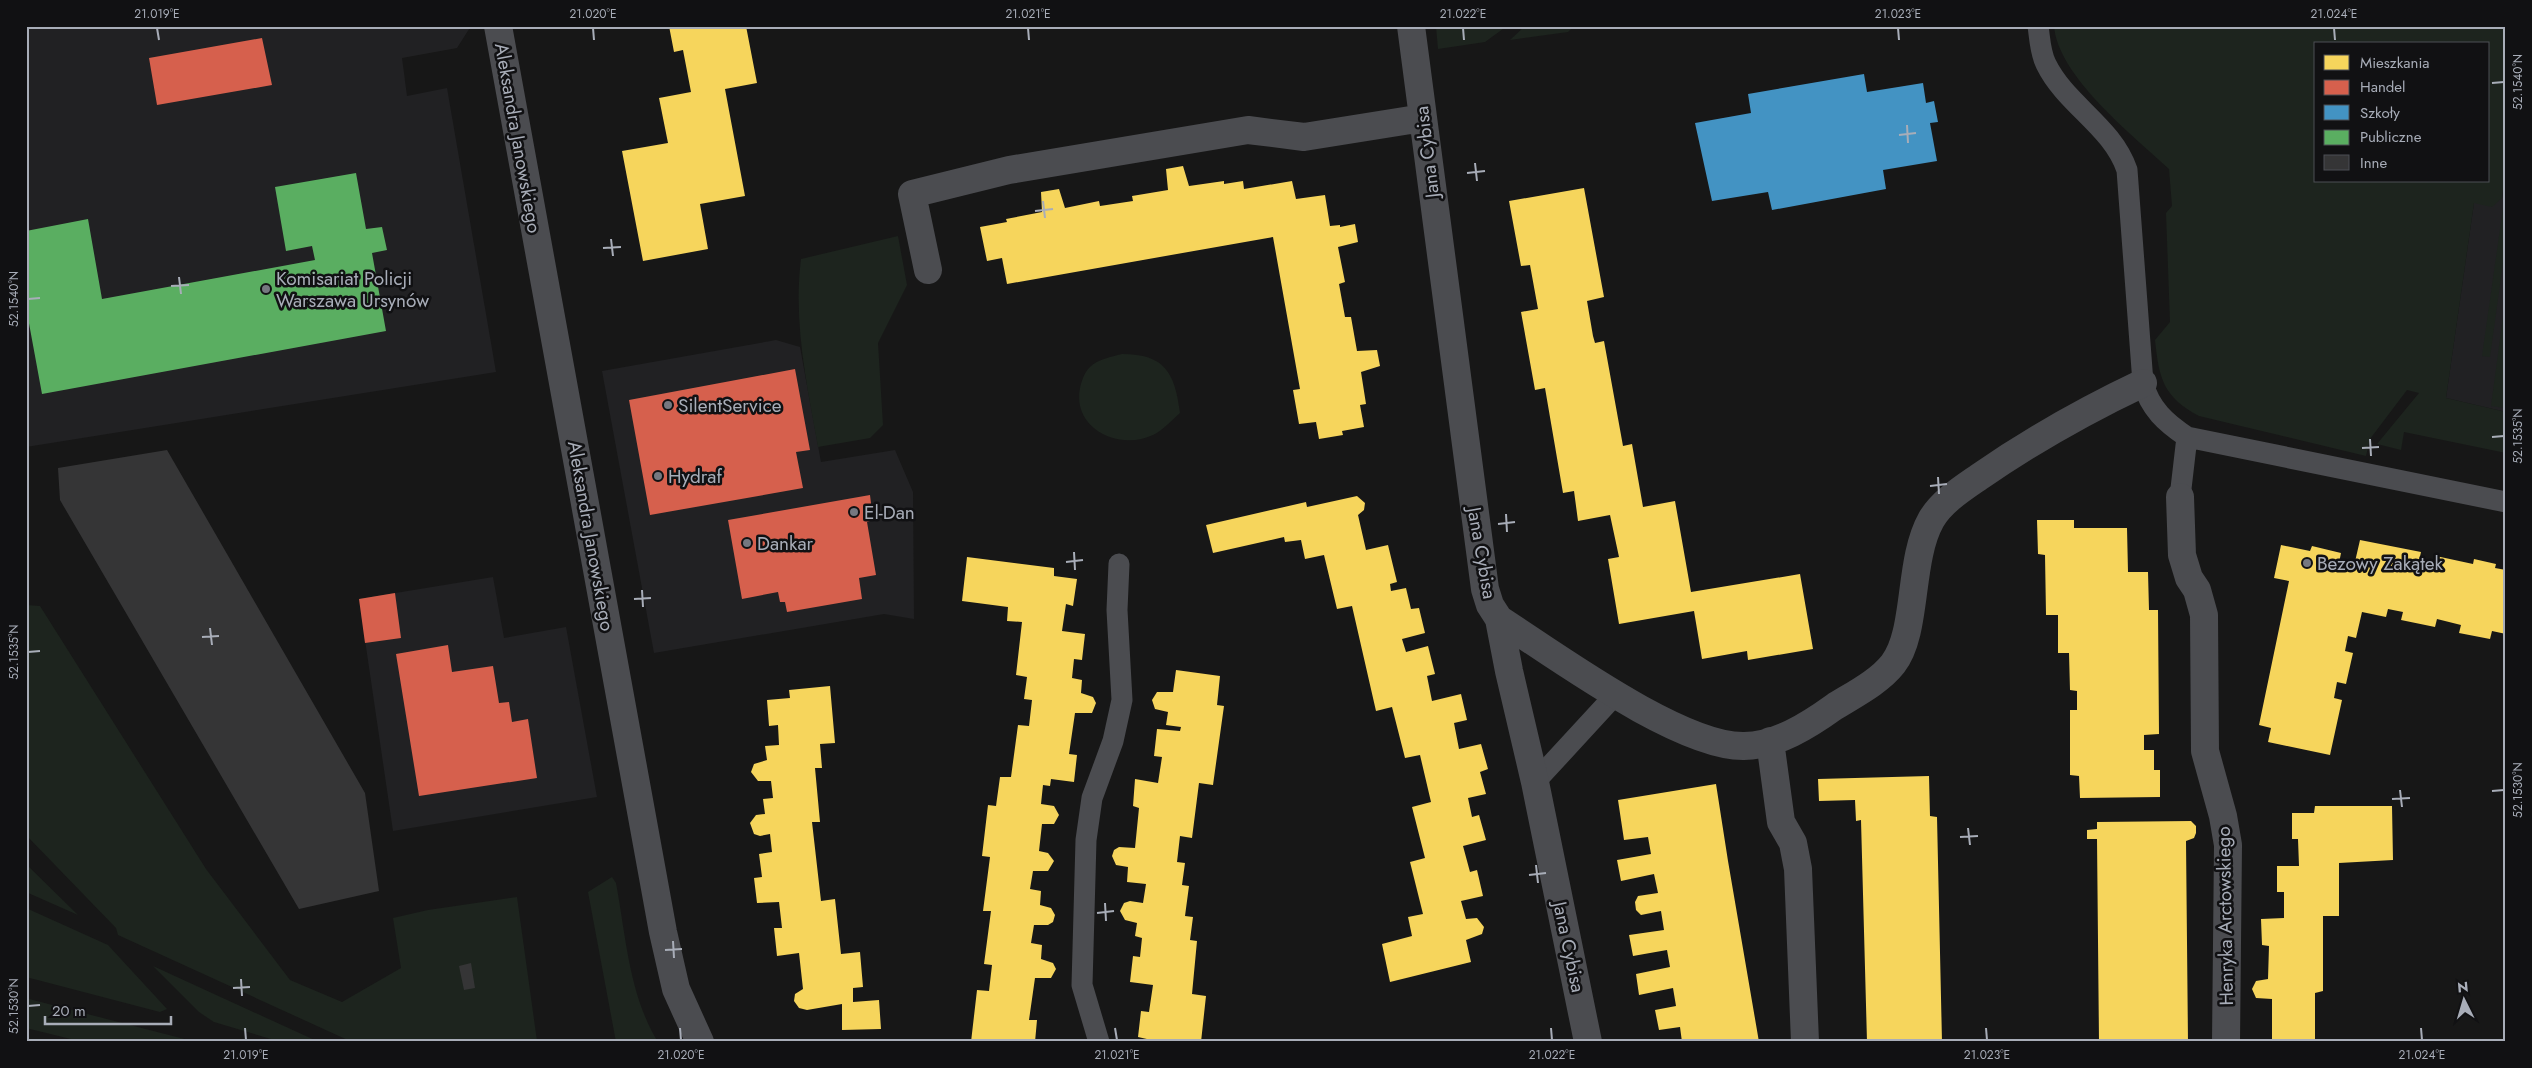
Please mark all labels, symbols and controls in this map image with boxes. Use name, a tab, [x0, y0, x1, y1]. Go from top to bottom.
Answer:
text: 21.019°E	[134, 5, 180, 23]
text: 21.020°E	[570, 5, 617, 23]
text: 21.021°E	[1005, 5, 1051, 23]
text: 21.022°E	[1440, 5, 1486, 23]
text: 21.023°E	[1875, 5, 1921, 23]
text: 21.024°E	[2311, 5, 2357, 23]
street label: Aleksandra Janowskiego	[488, 41, 548, 235]
legend	[2314, 42, 2490, 182]
text: Mieszkania	[2360, 52, 2430, 74]
text: 52.1540°N	[2509, 54, 2527, 110]
text: Handel	[2360, 76, 2406, 98]
text: Szkoły	[2360, 102, 2400, 124]
street label: Jana Cybisa	[1408, 104, 1446, 203]
text: Publiczne	[2360, 126, 2422, 148]
text: Inne	[2360, 152, 2387, 174]
place label: Komisariat Policji Warszawa Ursynów	[276, 265, 429, 314]
text: 52.1540°N	[5, 271, 23, 327]
marker: Komisariat Policji Warszawa Ursynów	[260, 283, 272, 295]
place label: SilentService	[678, 392, 782, 419]
marker: SilentService	[662, 399, 674, 411]
text: 52.1535°N	[2509, 408, 2527, 464]
street label: Aleksandra Janowskiego	[561, 439, 621, 633]
place label: Hydraf	[668, 463, 722, 490]
marker: Hydraf	[652, 470, 664, 482]
place label: El-Dan	[864, 499, 915, 526]
street label: Jana Cybisa	[1460, 502, 1503, 601]
marker: El-Dan	[848, 506, 860, 518]
place label: Dankar	[757, 530, 814, 557]
marker: Dankar	[741, 537, 753, 549]
place label: Bezowy Zakątek	[2317, 550, 2444, 577]
marker: Bezowy Zakątek	[2301, 557, 2313, 569]
text: 52.1535°N	[5, 624, 23, 680]
text: 52.1530°N	[2509, 762, 2527, 818]
street label: Henryka Arctowskiego	[2210, 826, 2240, 1006]
street label: Jana Cybisa	[1546, 896, 1592, 995]
north arrow	[2440, 976, 2490, 1026]
text: N	[2456, 977, 2469, 997]
text: 52.1530°N	[5, 978, 23, 1034]
scale bar	[45, 993, 171, 1025]
text: 20 m	[52, 1000, 86, 1022]
text: 21.019°E	[223, 1046, 269, 1064]
text: 21.020°E	[658, 1046, 705, 1064]
text: 21.021°E	[1094, 1046, 1140, 1064]
text: 21.022°E	[1529, 1046, 1575, 1064]
text: 21.023°E	[1964, 1046, 2010, 1064]
text: 21.024°E	[2399, 1046, 2445, 1064]

